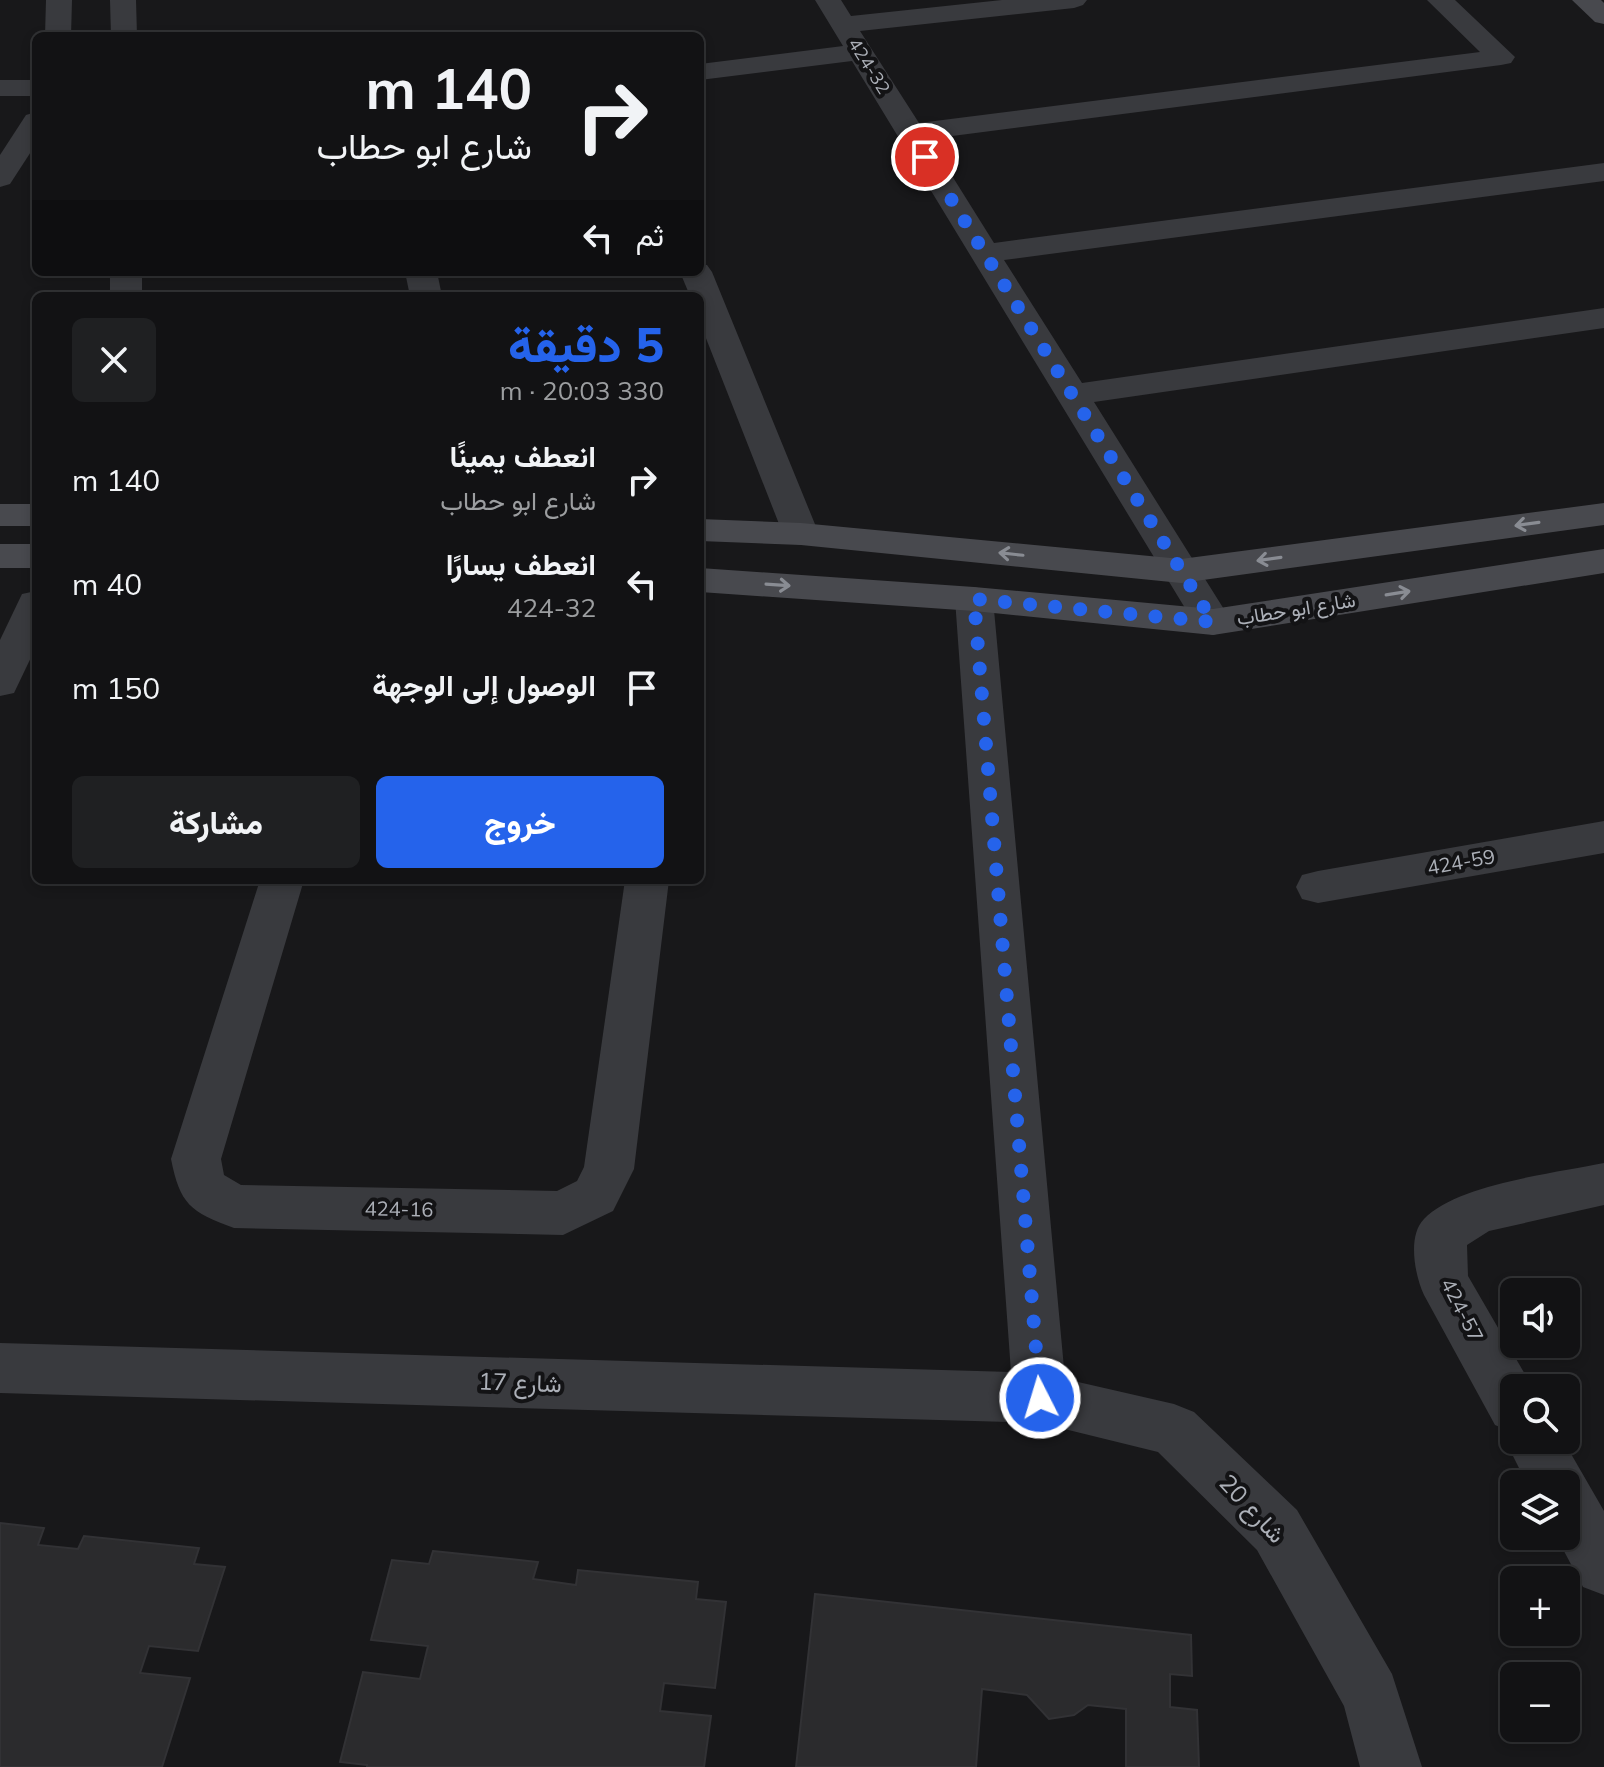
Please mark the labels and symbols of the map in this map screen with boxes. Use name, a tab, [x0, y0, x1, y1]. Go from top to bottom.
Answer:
street label: 424-32	[843, 33, 896, 98]
pin	[891, 123, 959, 191]
one-way arrow	[1514, 517, 1541, 532]
one-way arrow	[998, 547, 1025, 562]
one-way arrow	[1257, 552, 1282, 567]
one-way arrow	[764, 578, 791, 593]
one-way arrow	[1385, 585, 1410, 600]
street label: شارع ابو حطاب	[1235, 587, 1357, 632]
street label: 424-59	[1425, 843, 1497, 880]
street label: 424-16	[365, 1195, 434, 1222]
street label: 424-57	[1436, 1274, 1489, 1346]
position arrow	[998, 1356, 1082, 1440]
street label: شارع 17	[478, 1366, 562, 1400]
street label: شارع 20	[1212, 1468, 1292, 1550]

